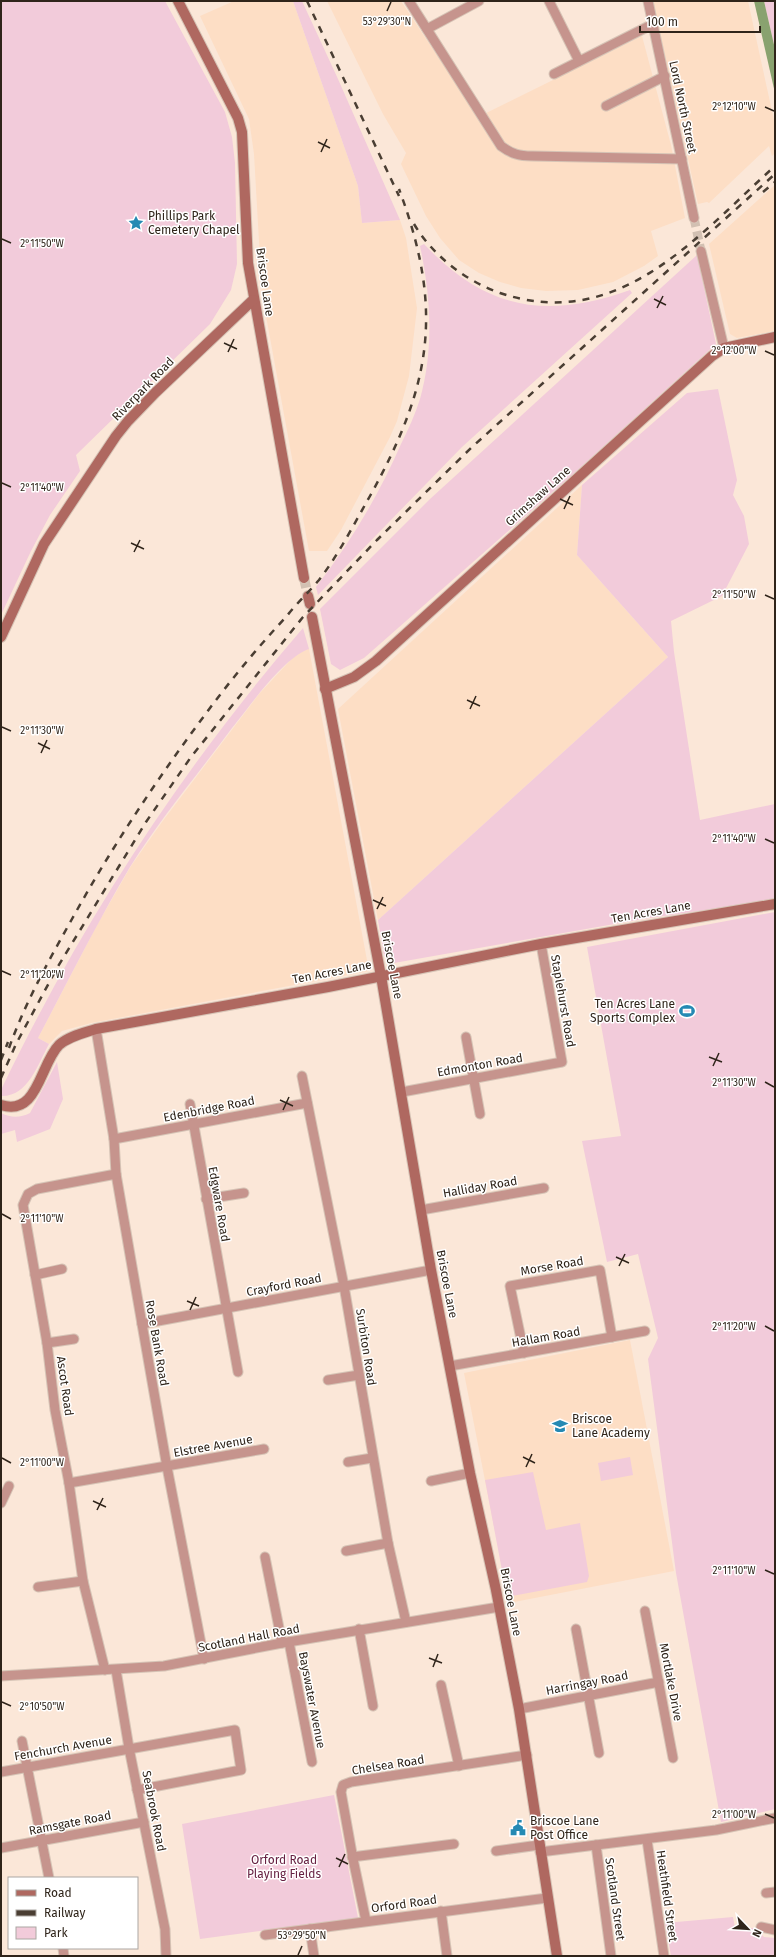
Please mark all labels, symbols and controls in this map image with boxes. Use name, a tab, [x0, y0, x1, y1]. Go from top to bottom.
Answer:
scale bar	[640, 8, 760, 34]
text: 100 m	[646, 15, 678, 29]
text: 53°29'30"N	[363, 16, 411, 28]
street label: Lord North Street	[666, 59, 700, 155]
text: 2°12'10"W	[712, 101, 757, 113]
place label: Phillips Park Cemetery Chapel	[148, 209, 240, 237]
place icon: Phillips Park Cemetery Chapel	[127, 214, 145, 232]
text: 2°11'50"W	[20, 238, 65, 250]
street label: Briscoe Lane	[253, 247, 277, 317]
text: 2°12'00"W	[712, 345, 757, 357]
street label: Riverpark Road	[109, 354, 177, 424]
street label: Grimshaw Lane	[503, 463, 573, 529]
text: 2°11'40"W	[20, 482, 65, 494]
text: 2°11'50"W	[712, 589, 757, 601]
text: 2°11'30"W	[20, 725, 65, 737]
text: 2°11'40"W	[712, 833, 757, 845]
street label: Ten Acres Lane	[610, 898, 692, 926]
street label: Briscoe Lane	[379, 930, 405, 1000]
street label: Staplehurst Road	[548, 954, 578, 1048]
street label: Ten Acres Lane	[291, 957, 373, 987]
text: 2°11'20"W	[20, 969, 65, 981]
place label: Ten Acres Lane Sports Complex	[590, 997, 675, 1025]
sports icon: Ten Acres Lane Sports Complex	[678, 1002, 696, 1020]
street label: Edmonton Road	[436, 1051, 524, 1079]
text: 2°11'30"W	[712, 1077, 757, 1089]
street label: Edenbridge Road	[162, 1093, 256, 1125]
street label: Edgware Road	[205, 1165, 233, 1243]
street label: Halliday Road	[442, 1174, 518, 1200]
text: 2°11'10"W	[21, 1213, 64, 1225]
street label: Briscoe Lane	[434, 1249, 460, 1319]
street label: Morse Road	[519, 1254, 585, 1278]
street label: Crayford Road	[245, 1271, 323, 1299]
street label: Rose Bank Road	[143, 1299, 171, 1387]
street label: Surbiton Road	[353, 1308, 379, 1386]
text: 2°11'20"W	[712, 1321, 757, 1333]
street label: Hallam Road	[511, 1324, 581, 1350]
street label: Ascot Road	[54, 1355, 76, 1417]
place label: Briscoe Lane Academy	[572, 1412, 650, 1440]
school or university icon: Briscoe Lane Academy	[551, 1417, 569, 1435]
street label: Elstree Avenue	[172, 1432, 254, 1460]
text: 2°11'00"W	[20, 1457, 65, 1469]
text: 2°11'10"W	[713, 1565, 756, 1577]
street label: Briscoe Lane	[498, 1567, 524, 1637]
street label: Scotland Hall Road	[197, 1621, 301, 1655]
street label: Mortlake Drive	[657, 1642, 685, 1722]
street label: Bayswater Avenue	[296, 1650, 328, 1750]
street label: Harringay Road	[545, 1668, 629, 1698]
text: 2°10'50"W	[20, 1701, 65, 1713]
street label: Fenchurch Avenue	[13, 1733, 113, 1763]
street label: Chelsea Road	[351, 1752, 425, 1778]
street label: Seabrook Road	[139, 1769, 169, 1853]
street label: Ramsgate Road	[28, 1808, 112, 1838]
text: 2°11'00"W	[712, 1809, 757, 1821]
place label: Briscoe Lane Post Office	[530, 1814, 599, 1842]
public building icon: Briscoe Lane Post Office	[509, 1819, 527, 1837]
street label: Heathfield Street	[654, 1849, 680, 1943]
park label: Orford Road Playing Fields	[247, 1853, 321, 1881]
street label: Scotland Street	[602, 1857, 628, 1942]
legend	[8, 1877, 138, 1949]
text: Road	[44, 1886, 72, 1900]
street label: Orford Road	[370, 1892, 438, 1916]
text: Railway	[44, 1906, 85, 1920]
north arrow	[728, 1909, 768, 1949]
text: Park	[44, 1926, 68, 1940]
text: N	[749, 1927, 764, 1939]
text: 53°29'50"N	[278, 1930, 326, 1942]

